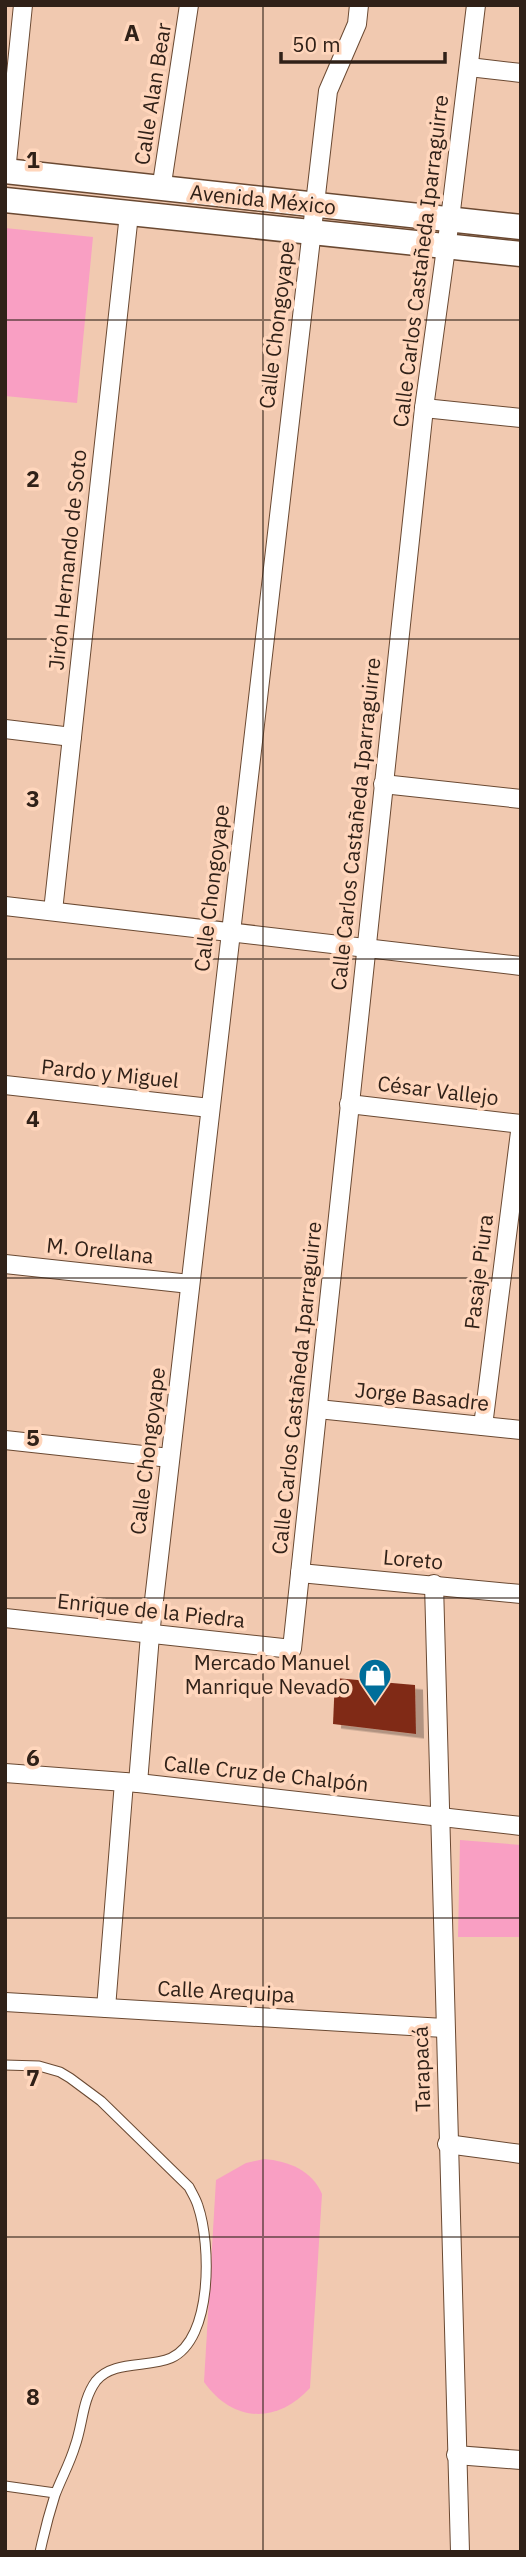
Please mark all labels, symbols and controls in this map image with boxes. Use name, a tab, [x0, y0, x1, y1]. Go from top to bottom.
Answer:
street label: Calle Alan Bear	[129, 21, 177, 167]
scale bar	[281, 21, 446, 65]
text: 50 m	[292, 30, 341, 58]
street label: Calle Carlos Castañeda Iparraguirre	[386, 93, 454, 429]
text: 1	[26, 144, 40, 174]
street label: Avenida México	[189, 177, 338, 221]
street label: Calle Chongoyape	[252, 240, 300, 410]
street label: Jirón Hernando de Soto	[41, 448, 93, 672]
text: 2	[26, 463, 40, 493]
street label: Calle Carlos Castañeda Iparraguirre	[324, 656, 386, 992]
text: 3	[26, 783, 40, 813]
street label: Calle Chongoyape	[187, 803, 235, 973]
street label: Pardo y Miguel	[40, 1052, 181, 1094]
street label: César Vallejo	[376, 1069, 500, 1111]
text: 4	[26, 1103, 40, 1133]
street label: Pasaje Piura	[457, 1213, 499, 1331]
street label: Calle Carlos Castañeda Iparraguirre	[265, 1220, 327, 1556]
street label: M. Orellana	[45, 1230, 155, 1270]
street label: Calle Chongoyape	[123, 1366, 171, 1536]
street label: Jorge Basadre	[354, 1375, 491, 1417]
text: 5	[26, 1422, 40, 1452]
street label: Loreto	[382, 1542, 444, 1576]
street label: Enrique de la Piedra	[56, 1586, 246, 1634]
place label: Mercado Manuel Manrique Nevado	[185, 1648, 350, 1700]
shop icon: Mercado Manuel Manrique Nevado	[356, 1656, 394, 1705]
text: 6	[26, 1742, 40, 1772]
street label: Calle Cruz de Chalpón	[162, 1748, 370, 1798]
street label: Calle Arequipa	[157, 1973, 295, 2009]
street label: Tarapacá	[406, 2026, 436, 2112]
text: 7	[26, 2062, 40, 2092]
text: 8	[26, 2381, 40, 2411]

